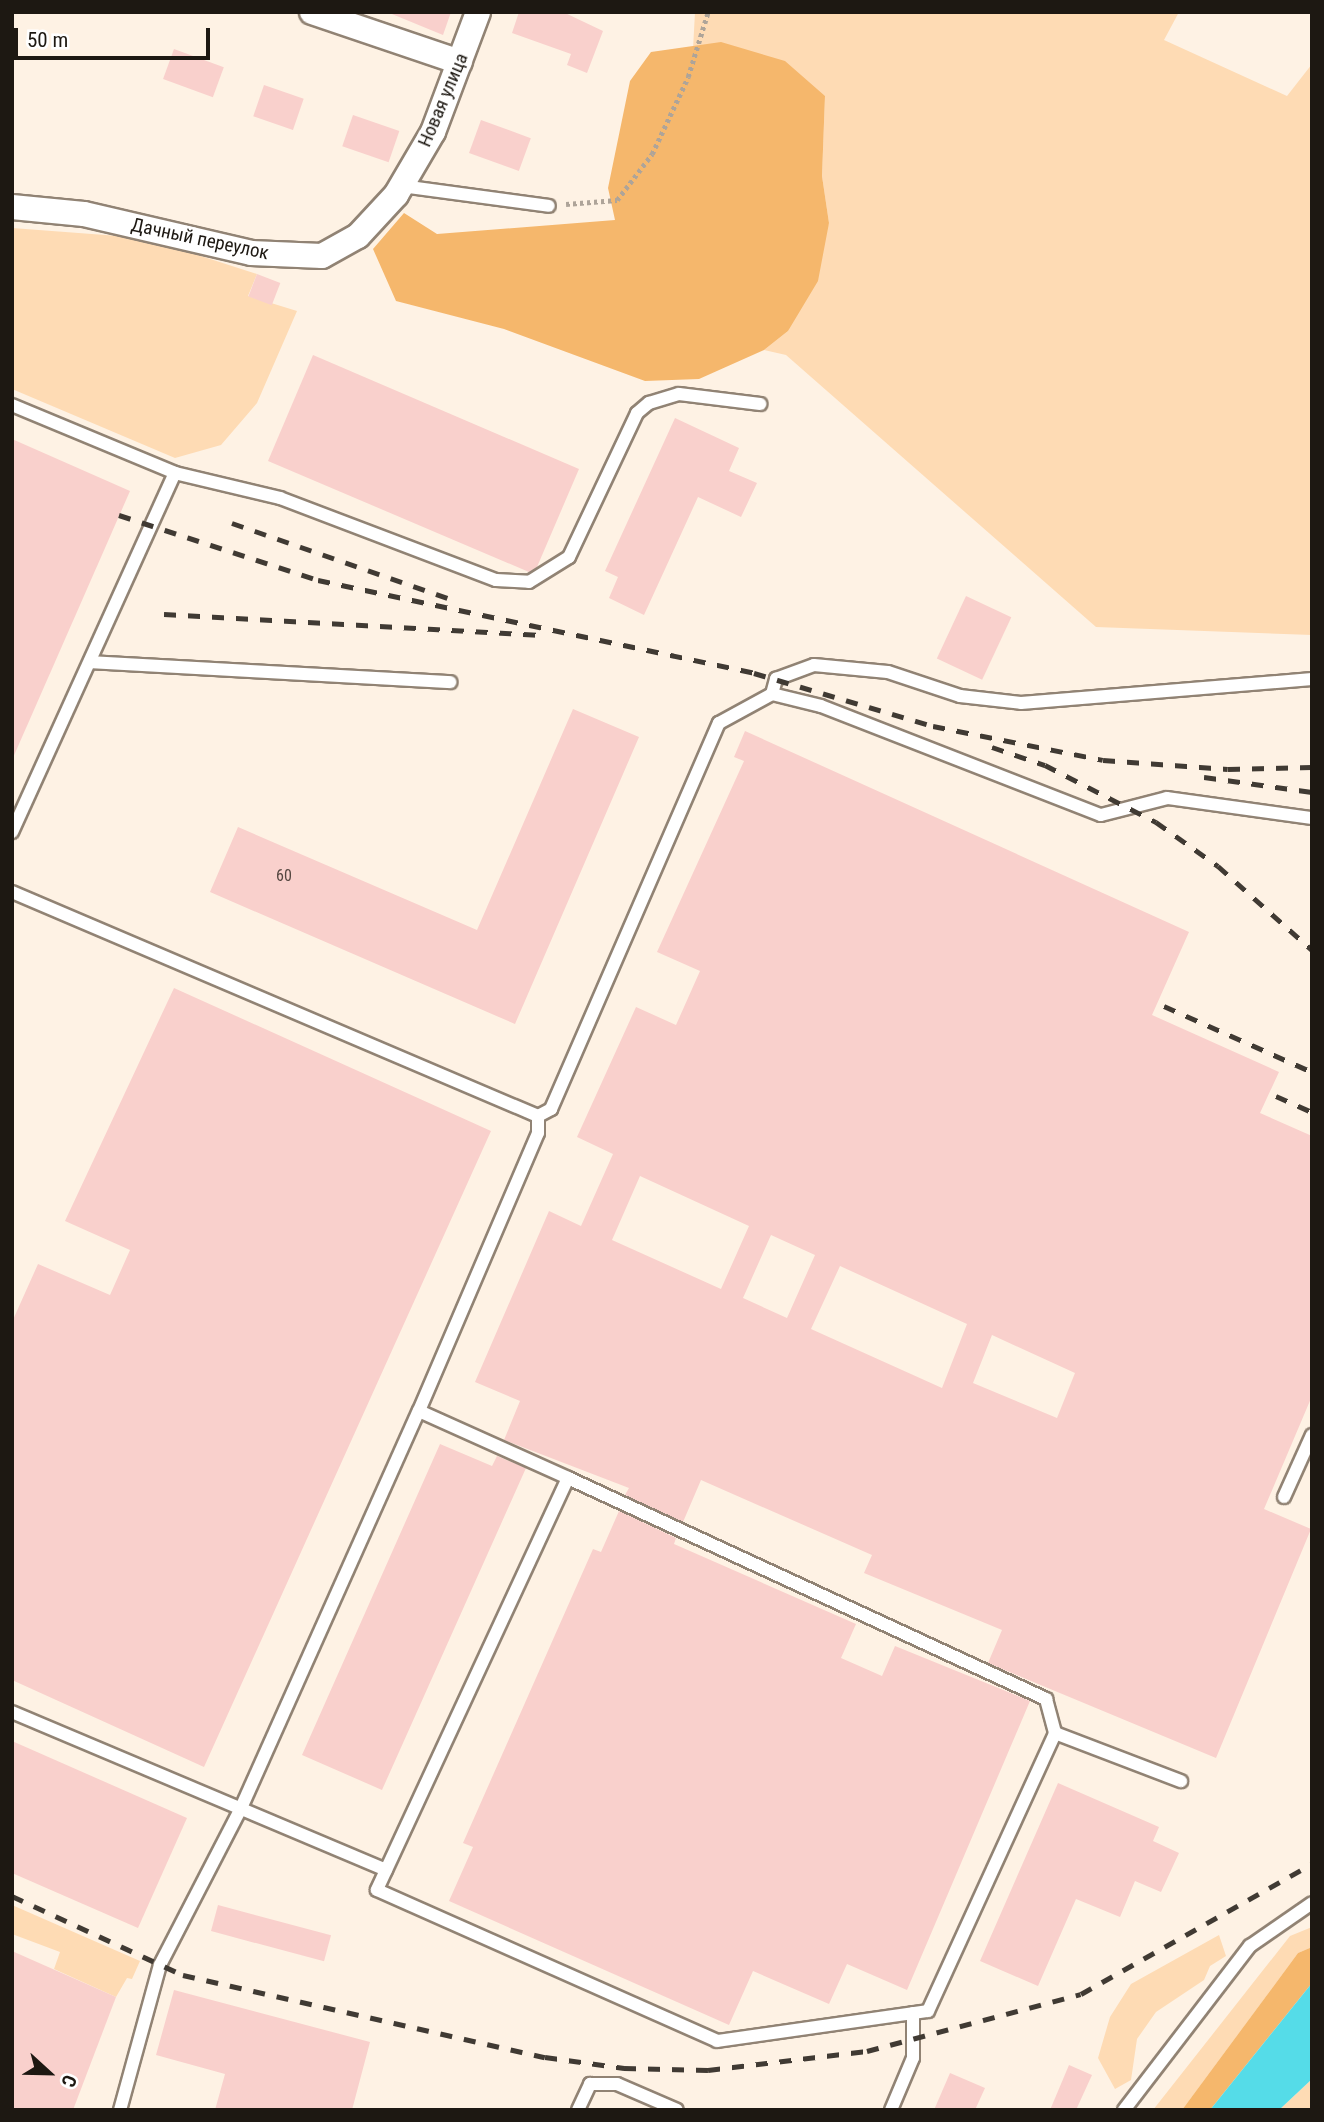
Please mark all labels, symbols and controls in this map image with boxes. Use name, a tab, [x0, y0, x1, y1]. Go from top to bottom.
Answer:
scale bar	[18, 14, 214, 58]
text: 50 m	[27, 28, 68, 52]
street label: Новая улица	[413, 50, 473, 150]
street label: Дачный переулок	[129, 213, 271, 265]
house number: 60	[276, 866, 292, 886]
north arrow	[14, 2038, 84, 2108]
text: С	[56, 2072, 82, 2090]

